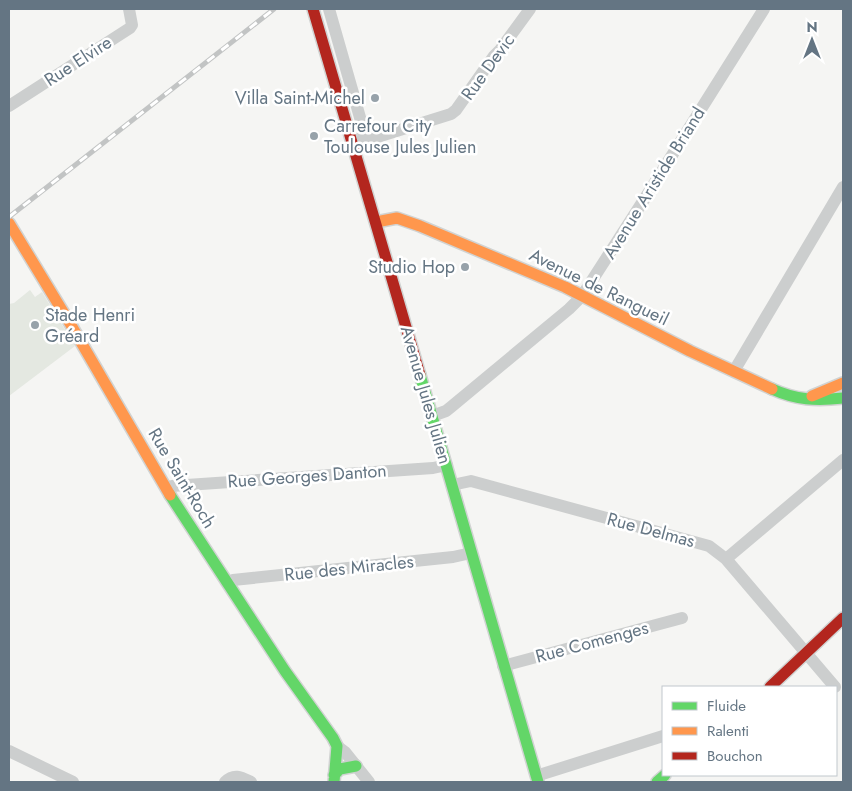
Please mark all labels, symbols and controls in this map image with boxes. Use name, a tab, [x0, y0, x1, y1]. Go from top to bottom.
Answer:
north arrow	[787, 15, 837, 65]
text: N	[806, 17, 818, 37]
street label: Rue Devic	[455, 28, 521, 106]
street label: Rue Elvire	[39, 29, 117, 93]
place label: Villa Saint-Michel	[235, 85, 365, 111]
marker: Villa Saint-Michel	[369, 92, 381, 104]
street label: Avenue Aristide Briand	[597, 102, 711, 264]
place label: Carrefour City Toulouse Jules Julien	[324, 113, 476, 160]
marker: Carrefour City Toulouse Jules Julien	[308, 130, 320, 142]
street label: Avenue de Rangueil	[525, 242, 673, 332]
place label: Studio Hop	[368, 254, 455, 280]
marker: Studio Hop	[459, 261, 471, 273]
place label: Stade Henri Gréard	[45, 302, 135, 349]
marker: Stade Henri Gréard	[29, 319, 41, 331]
street label: Avenue Jules Julien	[394, 323, 458, 467]
street label: Rue Saint-Roch	[142, 423, 222, 533]
street label: Rue Georges Danton	[227, 457, 387, 495]
street label: Rue Delmas	[604, 506, 698, 554]
street label: Rue des Miracles	[283, 548, 415, 588]
street label: Rue Comenges	[533, 614, 651, 670]
legend	[662, 686, 837, 776]
text: Fluide	[707, 695, 746, 717]
text: Ralenti	[707, 720, 749, 742]
text: Bouchon	[707, 745, 763, 767]

